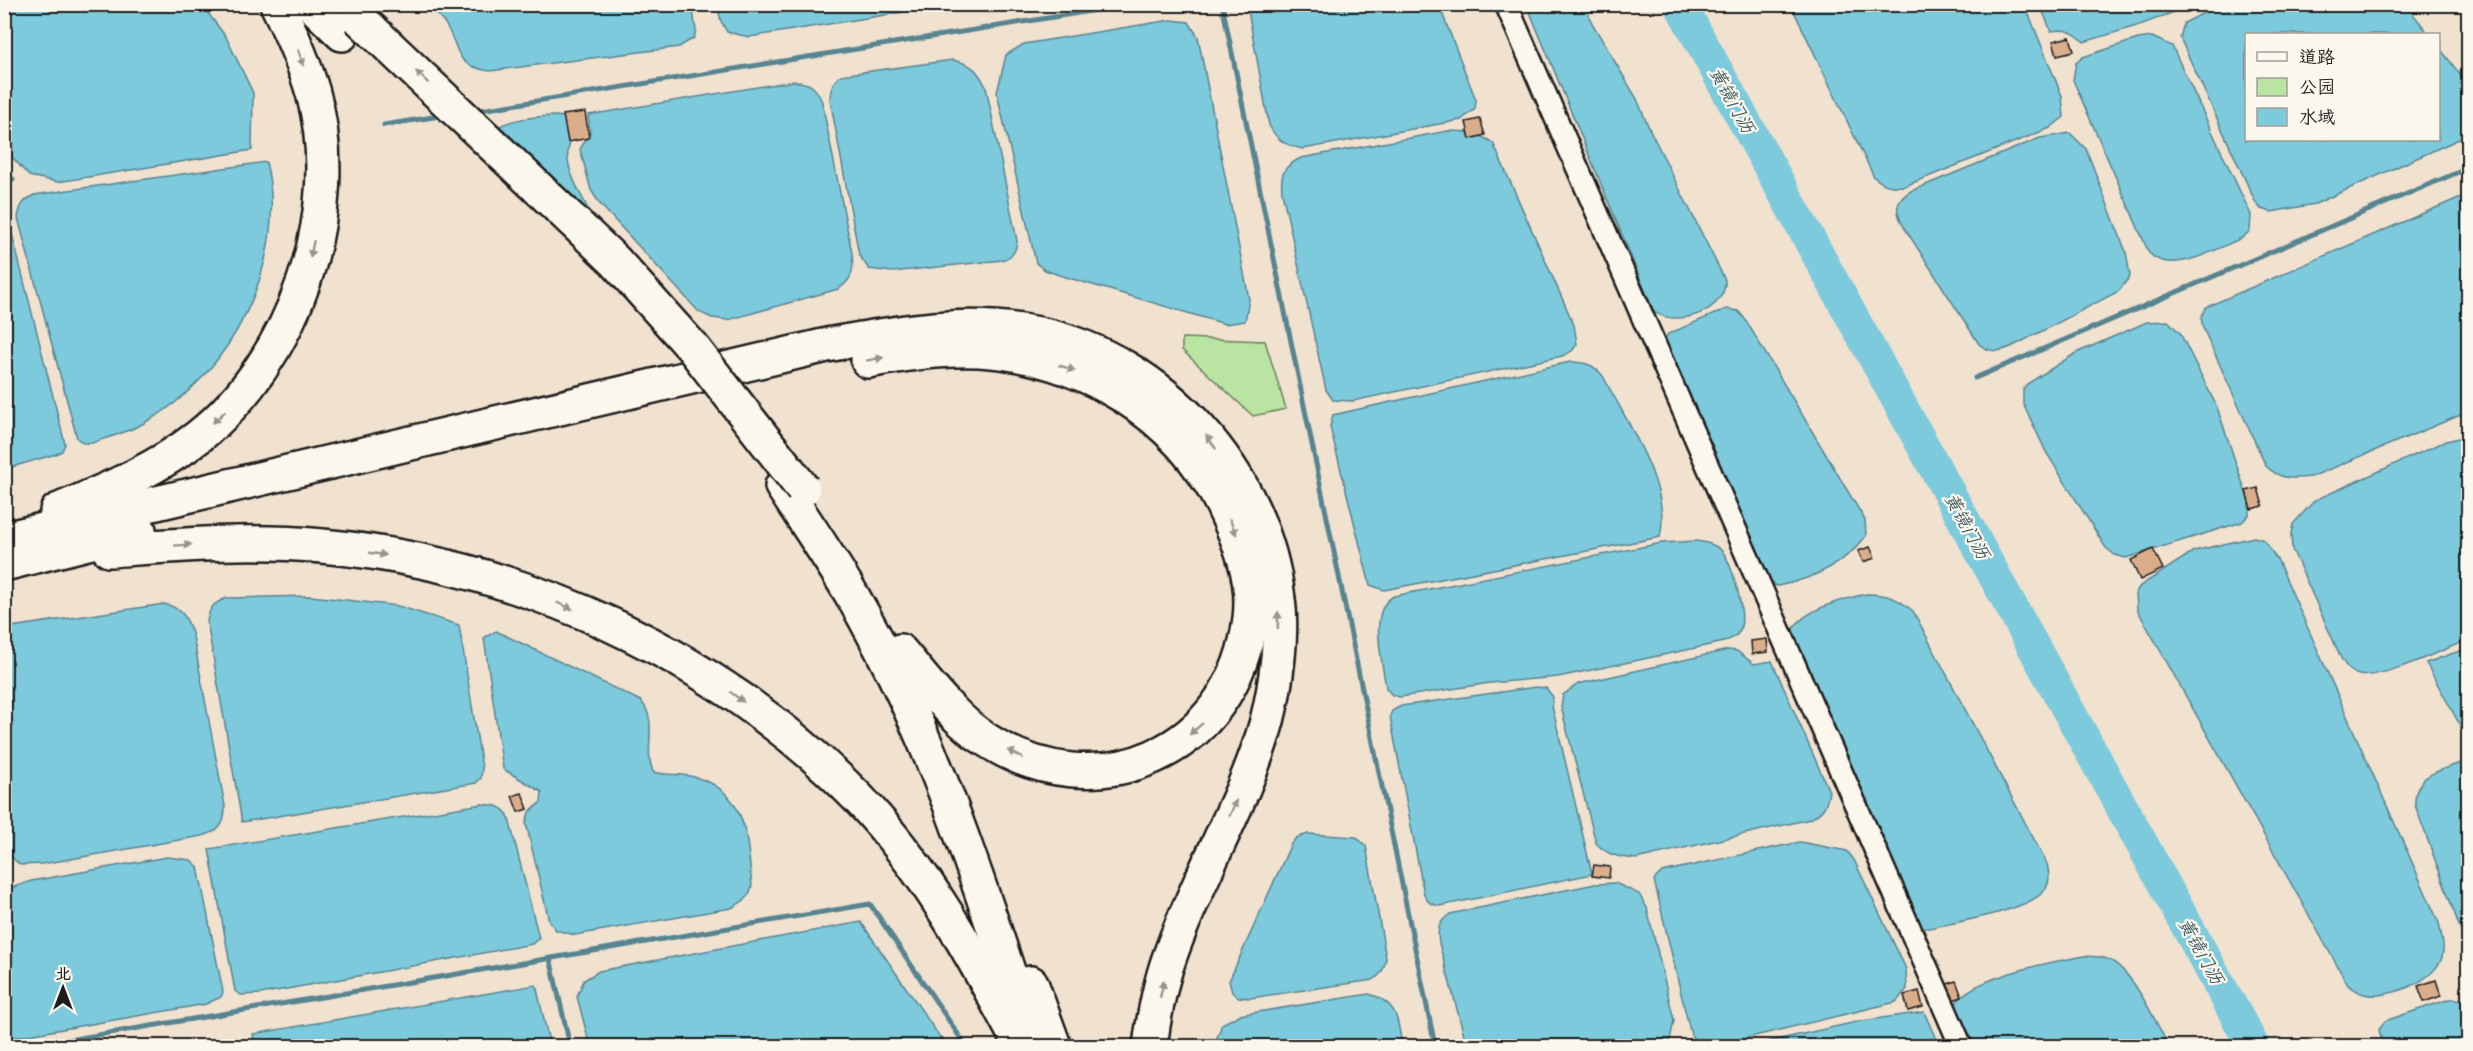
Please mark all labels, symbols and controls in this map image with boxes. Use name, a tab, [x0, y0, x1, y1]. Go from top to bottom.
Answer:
legend	[2245, 33, 2440, 141]
text: 道路	[2299, 46, 2335, 69]
one-way arrow	[296, 49, 306, 67]
water label: 黄镜门沥	[1704, 63, 1760, 139]
one-way arrow	[415, 71, 429, 85]
text: 公园	[2299, 76, 2335, 99]
text: 水域	[2299, 106, 2335, 129]
one-way arrow	[307, 240, 316, 259]
one-way arrow	[866, 355, 885, 364]
one-way arrow	[1058, 364, 1076, 374]
one-way arrow	[212, 410, 227, 423]
one-way arrow	[1205, 434, 1217, 450]
water label: 黄镜门沥	[1939, 489, 1995, 565]
one-way arrow	[1228, 518, 1237, 535]
one-way arrow	[174, 540, 193, 550]
one-way arrow	[368, 549, 387, 558]
one-way arrow	[556, 601, 574, 611]
one-way arrow	[1273, 611, 1283, 630]
one-way arrow	[728, 691, 744, 703]
one-way arrow	[1189, 722, 1204, 735]
one-way arrow	[1006, 749, 1023, 758]
one-way arrow	[1229, 800, 1238, 817]
water label: 黄镜门沥	[2173, 914, 2229, 990]
north arrow	[33, 958, 93, 1018]
text: 北	[55, 964, 71, 984]
one-way arrow	[1157, 980, 1167, 998]

